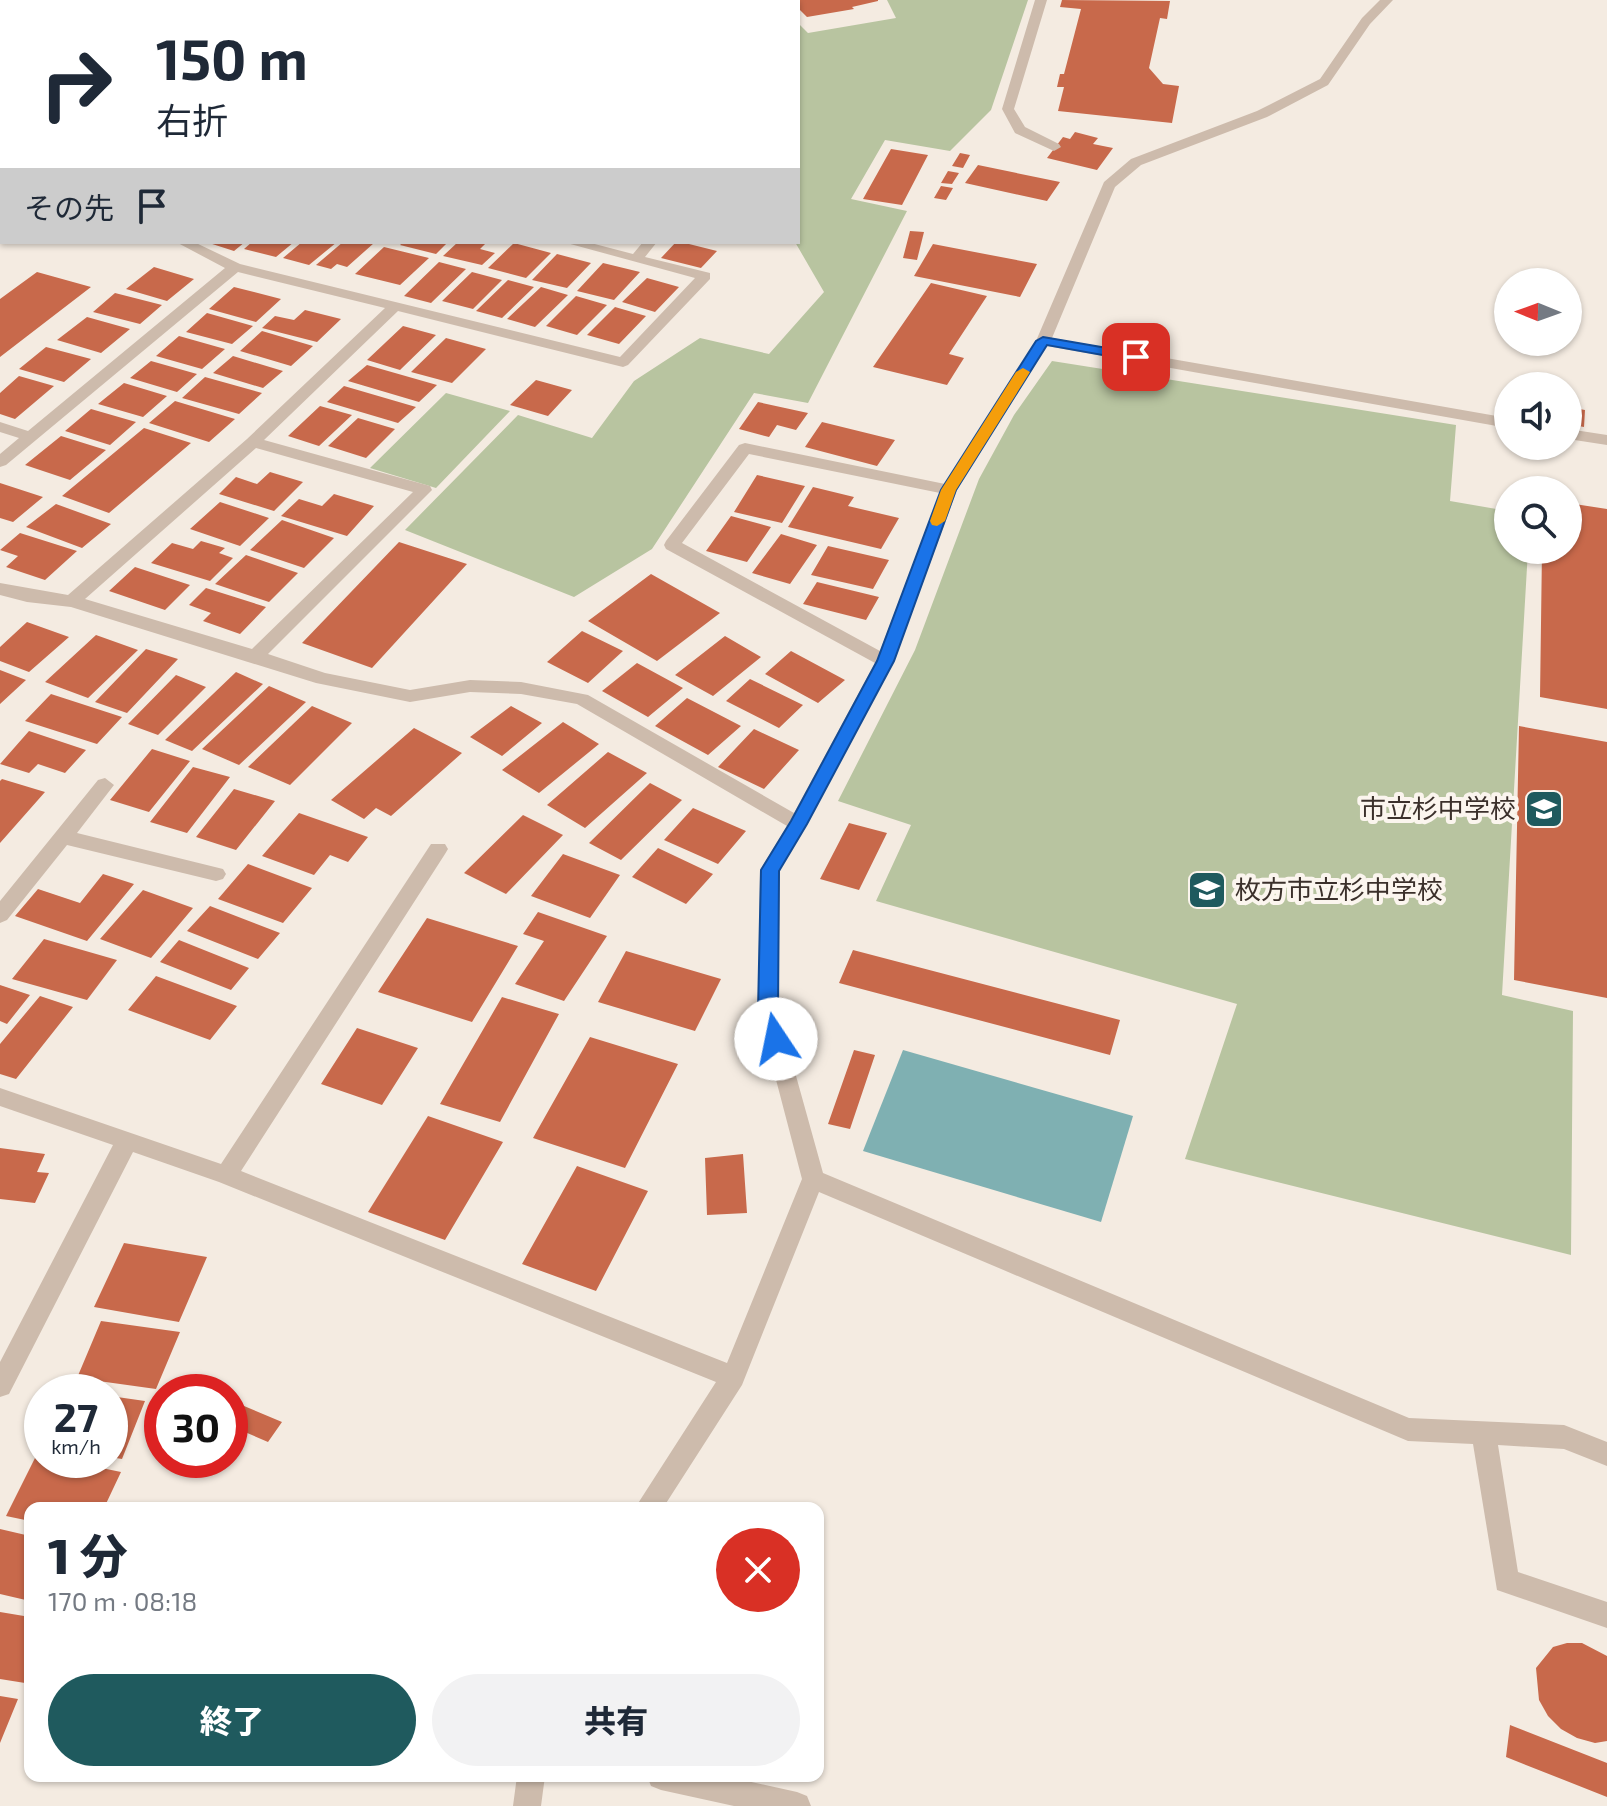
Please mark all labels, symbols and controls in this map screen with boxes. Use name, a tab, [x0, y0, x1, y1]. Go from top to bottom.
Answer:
text: 150 m	[156, 24, 308, 91]
icon: right	[24, 32, 128, 136]
text: 右折	[156, 98, 228, 141]
icon: arrive	[130, 184, 174, 228]
text: その先	[24, 189, 114, 225]
north arrow	[1494, 268, 1582, 356]
map controls	[1494, 268, 1582, 564]
pin	[1102, 323, 1170, 391]
icon: arrive	[1114, 335, 1158, 379]
button: sound	[1494, 372, 1582, 460]
button: search	[1494, 476, 1582, 564]
school or university icon: 市立杉中学校	[1523, 788, 1565, 830]
place label: 市立杉中学校	[1360, 792, 1516, 823]
school or university icon: 枚方市立杉中学校	[1186, 869, 1228, 911]
place label: 枚方市立杉中学校	[1235, 873, 1443, 904]
position arrow	[734, 997, 818, 1081]
speed limit sign: 30	[144, 1374, 248, 1478]
text: 27	[54, 1392, 98, 1440]
text: km/h	[51, 1434, 101, 1458]
text: 1 分	[48, 1526, 128, 1584]
button: close	[716, 1528, 800, 1612]
text: 170 m · 08:18	[48, 1585, 197, 1616]
button: 終了	[48, 1674, 416, 1766]
button: 共有	[432, 1674, 800, 1766]

